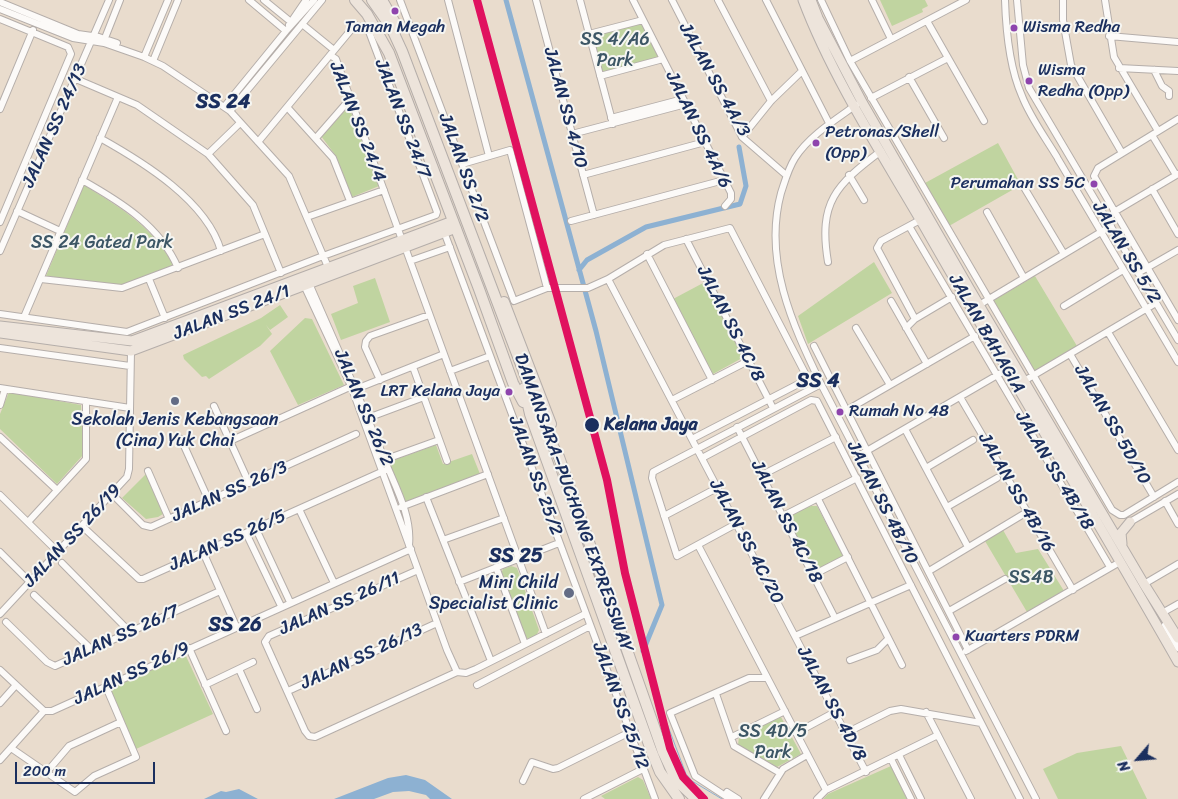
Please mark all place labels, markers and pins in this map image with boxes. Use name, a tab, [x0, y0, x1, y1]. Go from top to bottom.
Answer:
marker: Taman Megah	[390, 6, 400, 16]
place label: Taman Megah	[345, 18, 445, 38]
place label: Wisma Redha	[1023, 18, 1120, 38]
marker: Wisma Redha	[1009, 23, 1019, 33]
place label: Wisma Redha (Opp)	[1038, 61, 1129, 101]
marker: Wisma Redha (Opp)	[1024, 76, 1034, 86]
place label: Petronas/Shell (Opp)	[825, 123, 939, 163]
marker: Petronas/Shell (Opp)	[811, 138, 821, 148]
place label: Perumahan SS 5C	[950, 174, 1085, 194]
marker: Perumahan SS 5C	[1089, 179, 1099, 189]
place label: LRT Kelana Jaya	[381, 382, 500, 402]
marker: LRT Kelana Jaya	[504, 387, 514, 397]
marker: Sekolah Jenis Kebangsaan (Cina) Yuk Chai	[169, 395, 181, 407]
place label: Rumah No 48	[849, 402, 949, 422]
marker: Rumah No 48	[835, 407, 845, 417]
place label: Sekolah Jenis Kebangsaan (Cina) Yuk Chai	[72, 409, 278, 452]
place label: Kelana Jaya	[604, 414, 698, 436]
marker: Kelana Jaya	[583, 416, 601, 434]
place label: Mini Child Specialist Clinic	[429, 572, 558, 614]
marker: Mini Child Specialist Clinic	[562, 586, 576, 600]
place label: Kuarters PDRM	[965, 627, 1079, 647]
marker: Kuarters PDRM	[951, 632, 961, 642]

